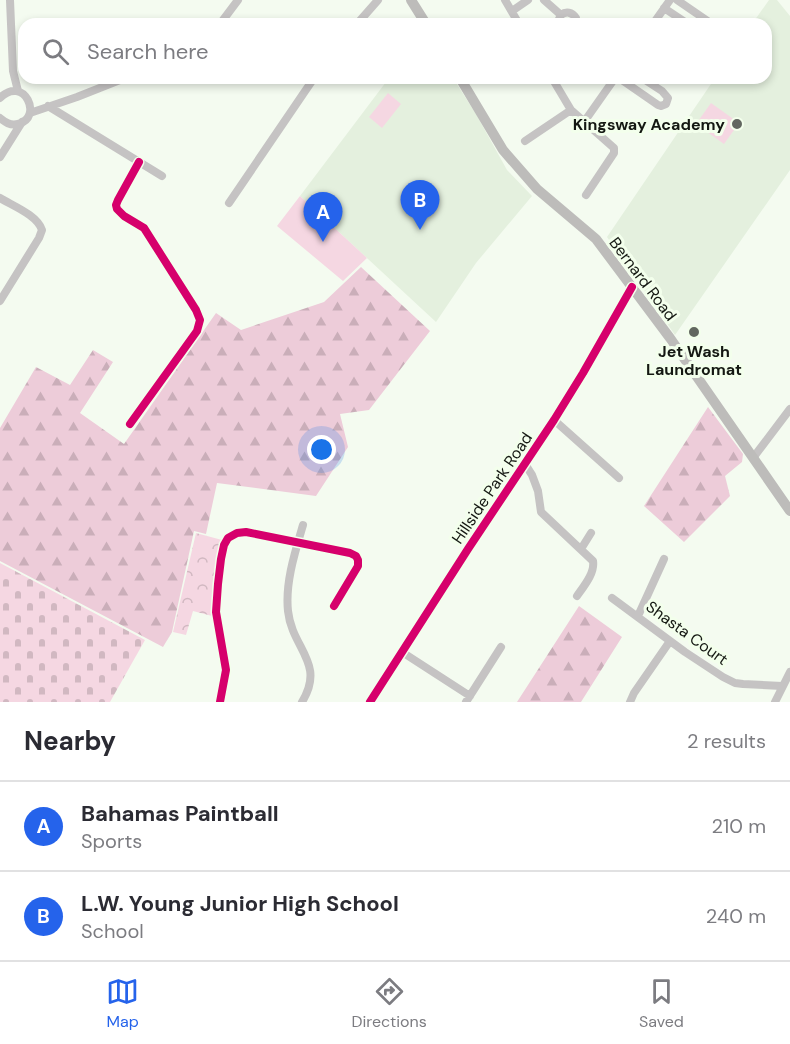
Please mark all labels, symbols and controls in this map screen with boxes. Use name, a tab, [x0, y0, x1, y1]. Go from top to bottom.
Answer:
search box	[18, 18, 772, 84]
icon: search	[39, 35, 72, 68]
text: Search here	[87, 37, 208, 66]
place label: Kingsway Academy	[573, 114, 725, 135]
marker: Kingsway Academy	[730, 117, 744, 131]
pin: B	[400, 180, 440, 230]
pin: A	[304, 192, 342, 242]
street label: Bernard Road	[605, 233, 681, 325]
marker: Jet Wash Laundromat	[687, 325, 701, 339]
place label: Jet Wash Laundromat	[646, 341, 742, 380]
street label: Hillside Park Road	[447, 428, 537, 548]
your location	[307, 435, 336, 464]
street label: Shasta Court	[642, 596, 732, 670]
text: Nearby	[24, 724, 116, 758]
text: 2 results	[687, 728, 766, 754]
text: Bahamas Paintball	[81, 799, 279, 828]
text: A	[36, 813, 51, 839]
text: 210 m	[711, 813, 766, 839]
text: Sports	[81, 828, 142, 854]
text: L.W. Young Junior High School	[81, 889, 399, 918]
text: B	[37, 903, 50, 929]
text: 240 m	[706, 903, 766, 929]
text: School	[81, 918, 144, 944]
tab: Map	[106, 975, 139, 1032]
tab: Directions	[351, 975, 427, 1032]
tab: Saved	[639, 975, 684, 1032]

